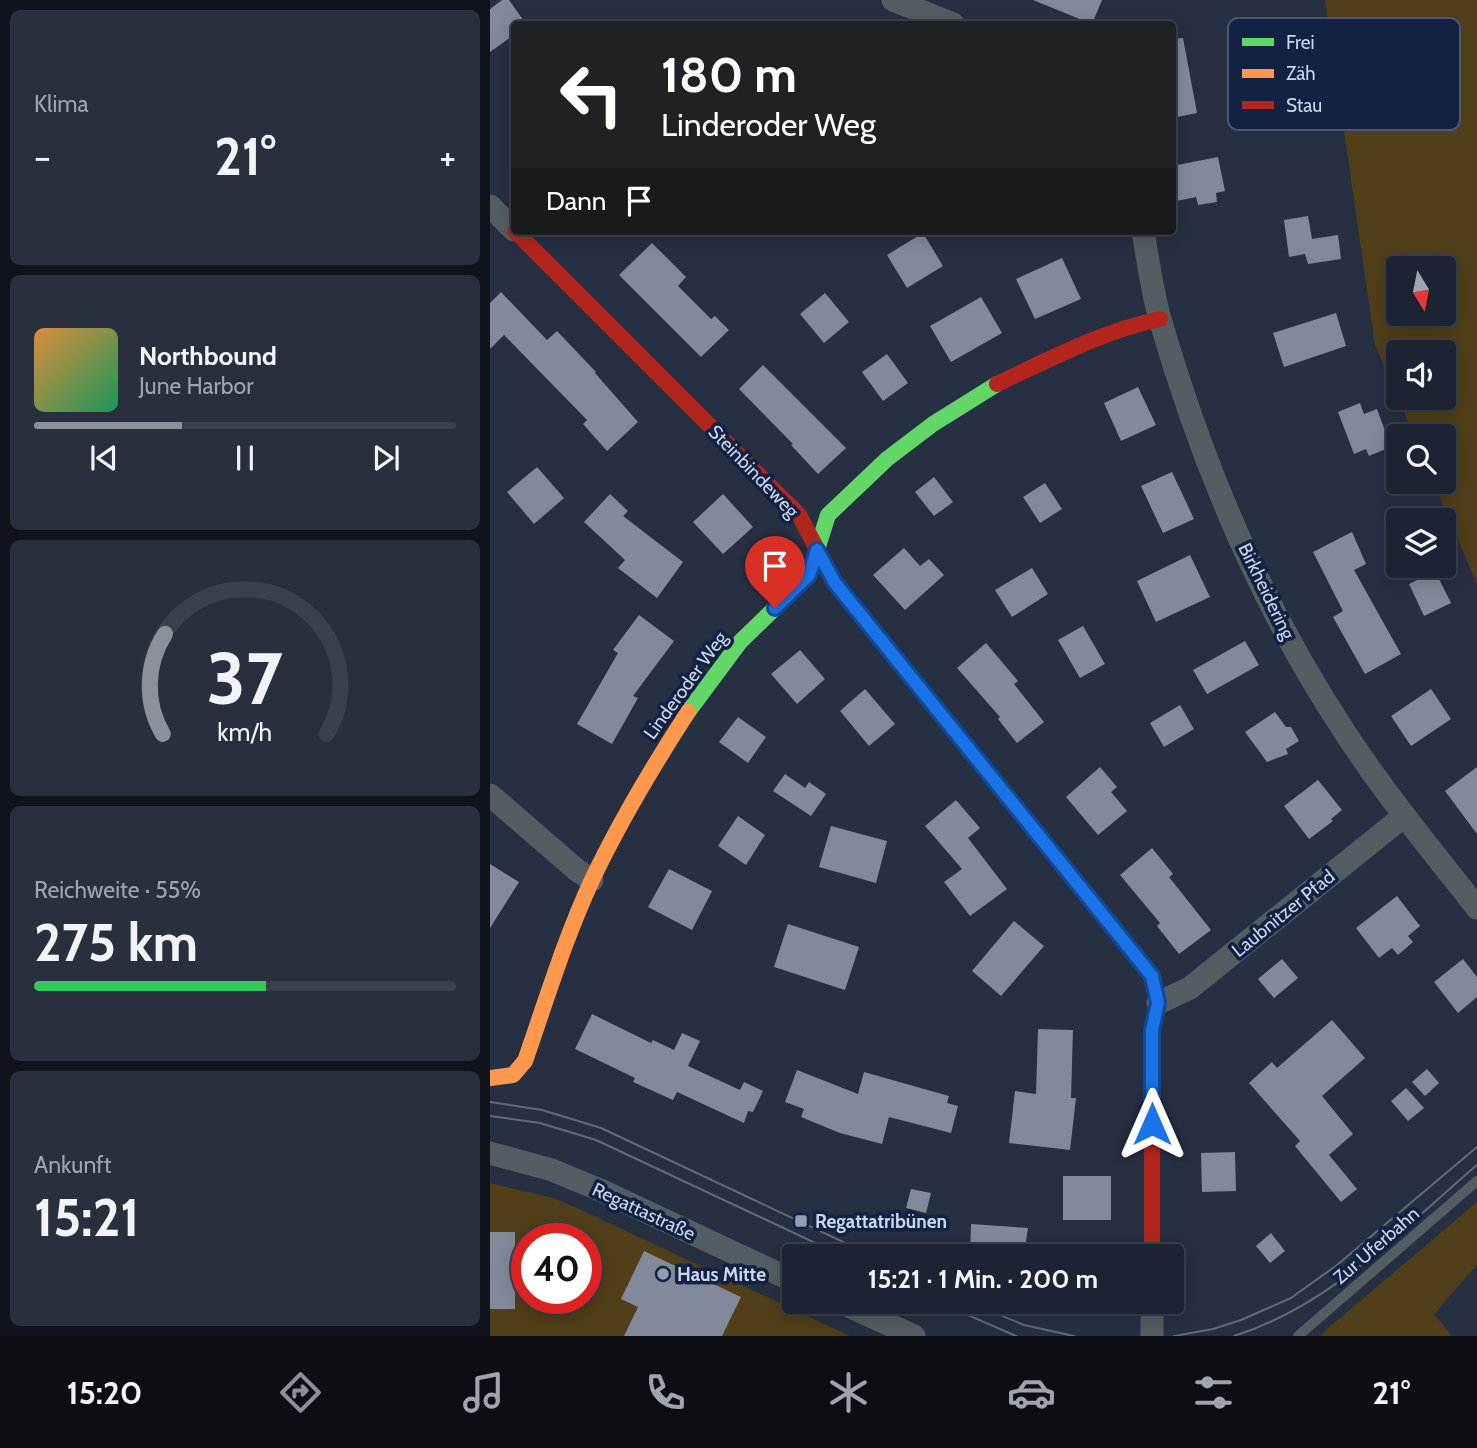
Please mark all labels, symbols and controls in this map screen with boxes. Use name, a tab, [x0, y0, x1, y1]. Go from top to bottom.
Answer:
legend	[1228, 18, 1460, 130]
text: Frei	[1286, 31, 1315, 54]
text: 180 m	[661, 45, 797, 104]
icon: left	[546, 49, 637, 140]
text: Zäh	[1286, 62, 1316, 85]
text: Klima	[34, 90, 89, 118]
text: Stau	[1286, 94, 1322, 117]
text: Linderoder Weg	[661, 105, 876, 144]
text: 21°	[214, 125, 276, 188]
text: −	[34, 133, 51, 180]
text: +	[439, 133, 456, 180]
icon: arrive	[620, 182, 658, 220]
text: Dann	[546, 185, 606, 217]
north arrow	[1386, 256, 1456, 326]
map controls	[1386, 256, 1456, 578]
text: Northbound	[139, 340, 277, 372]
button: sound	[1386, 340, 1456, 410]
text: June Harbor	[139, 372, 253, 400]
street label: Steinbindeweg	[704, 420, 804, 523]
button: search	[1386, 424, 1456, 494]
icon: previous	[85, 439, 123, 477]
icon: pause	[226, 439, 264, 477]
icon: next	[367, 439, 405, 477]
button: layers	[1386, 508, 1456, 578]
pin	[745, 536, 805, 608]
street label: Birkheidering	[1233, 539, 1300, 644]
icon: arrive	[756, 547, 794, 585]
street label: Linderoder Weg	[639, 626, 733, 744]
text: 37	[207, 634, 283, 722]
text: km/h	[218, 717, 272, 747]
street label: Laubnitzer Pfad	[1227, 865, 1339, 962]
text: Reichweite · 55%	[34, 876, 201, 904]
text: 275 km	[34, 911, 198, 974]
position arrow	[1115, 1087, 1189, 1161]
text: Ankunft	[34, 1151, 112, 1179]
street label: Regattastraße	[589, 1178, 699, 1245]
text: 15:21	[34, 1186, 139, 1249]
street label: Zur Uferbahn	[1329, 1202, 1424, 1289]
place label: Regattatribünen	[815, 1210, 947, 1233]
marker: Regattatribünen	[793, 1213, 809, 1229]
speed limit sign: 40	[511, 1223, 602, 1314]
place label: Haus Mitte	[677, 1263, 766, 1286]
text: 15:21 · 1 Min. · 200 m	[868, 1263, 1098, 1295]
marker: Haus Mitte	[655, 1266, 671, 1282]
icon: directions	[276, 1368, 325, 1417]
icon: music	[459, 1368, 508, 1417]
icon: phone	[641, 1368, 690, 1417]
icon: climate	[824, 1368, 873, 1417]
icon: car	[1007, 1368, 1056, 1417]
icon: filters	[1189, 1368, 1238, 1417]
text: 15:20	[67, 1373, 142, 1412]
text: 21°	[1372, 1373, 1410, 1412]

